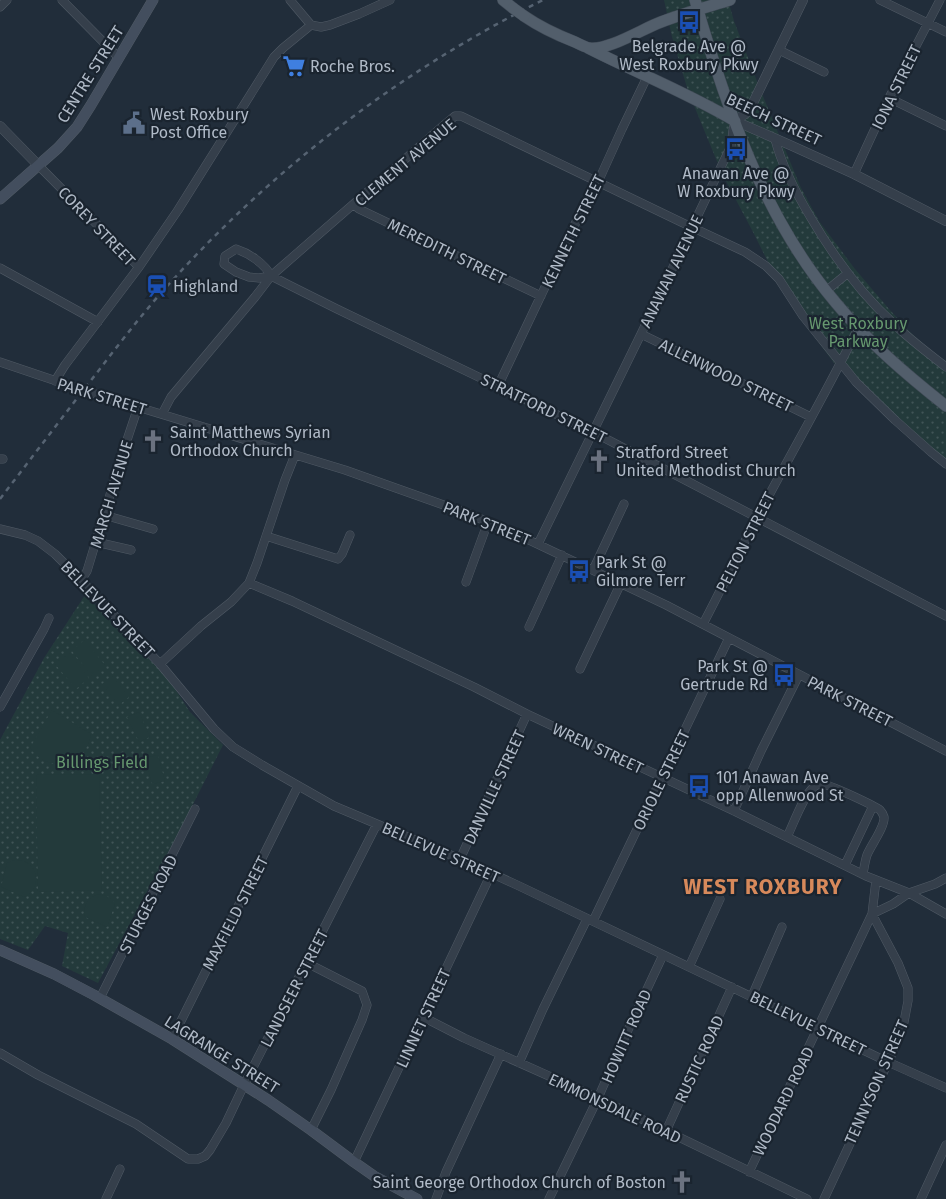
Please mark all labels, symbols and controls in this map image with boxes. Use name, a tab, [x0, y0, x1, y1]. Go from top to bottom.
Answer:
bus stop icon: Belgrade Ave @ West Roxbury Pkwy	[676, 9, 702, 35]
street label: CENTRE STREET	[53, 22, 128, 126]
place label: Belgrade Ave @ West Roxbury Pkwy	[619, 37, 759, 74]
street label: IONA STREET	[868, 41, 925, 133]
supermarket icon: Roche Bros.	[281, 53, 307, 79]
place label: Roche Bros.	[310, 57, 395, 76]
street label: BEECH STREET	[723, 89, 825, 150]
place label: West Roxbury Post Office	[150, 105, 249, 142]
public building icon: West Roxbury Post Office	[121, 110, 147, 136]
street label: CLEMENT AVENUE	[351, 114, 460, 210]
bus stop icon: Anawan Ave @ W Roxbury Pkwy	[723, 136, 749, 162]
place label: Anawan Ave @ W Roxbury Pkwy	[677, 164, 795, 201]
street label: KENNETH STREET	[538, 171, 609, 291]
street label: COREY STREET	[54, 183, 140, 270]
street label: ANAWAN AVENUE	[636, 212, 707, 331]
street label: MEREDITH STREET	[384, 215, 510, 289]
station icon: Highland	[144, 273, 170, 299]
place label: Highland	[173, 277, 238, 296]
park label: West Roxbury Parkway	[809, 314, 907, 351]
street label: ALLENWOOD STREET	[656, 335, 796, 416]
street label: STRATFORD STREET	[478, 370, 610, 447]
street label: PARK STREET	[55, 374, 150, 419]
place label: Saint Matthews Syrian Orthodox Church	[170, 423, 331, 460]
church icon: Saint Matthews Syrian Orthodox Church	[140, 428, 166, 454]
street label: MARCH AVENUE	[86, 438, 137, 550]
place label: Stratford Street United Methodist Church	[616, 443, 796, 480]
church icon: Stratford Street United Methodist Church	[586, 448, 612, 474]
street label: PELTON STREET	[712, 488, 779, 596]
street label: PARK STREET	[440, 497, 534, 550]
place label: Park St @ Gilmore Terr	[596, 553, 686, 590]
street label: BELLEVUE STREET	[57, 557, 159, 662]
bus stop icon: Park St @ Gilmore Terr	[566, 558, 592, 584]
place label: Park St @ Gertrude Rd	[680, 657, 768, 694]
bus stop icon: Park St @ Gertrude Rd	[771, 662, 797, 688]
street label: PARK STREET	[804, 672, 896, 731]
street label: WREN STREET	[549, 719, 647, 778]
street label: DANVILLE STREET	[460, 726, 530, 848]
street label: ORIOLE STREET	[629, 726, 694, 833]
park label: Billings Field	[56, 753, 148, 772]
place label: 101 Anawan Ave opp Allenwood St	[716, 768, 844, 805]
bus stop icon: 101 Anawan Ave opp Allenwood St	[686, 773, 712, 799]
street label: BELLEVUE STREET	[379, 818, 503, 887]
street label: STURGES ROAD	[115, 852, 181, 957]
street label: MAXFIELD STREET	[198, 852, 273, 974]
district label: WEST ROXBURY	[684, 874, 842, 900]
street label: LANDSEER STREET	[257, 925, 333, 1050]
street label: LINNET STREET	[392, 965, 455, 1071]
street label: HOWITT ROAD	[597, 986, 656, 1086]
street label: BELLEVUE STREET	[747, 987, 870, 1060]
street label: LAGRANGE STREET	[161, 1012, 283, 1098]
street label: RUSTIC ROAD	[671, 1012, 728, 1106]
street label: TENNYSON STREET	[841, 1017, 913, 1147]
street label: WOODARD ROAD	[749, 1044, 818, 1159]
street label: EMMONSDALE ROAD	[546, 1069, 684, 1147]
church icon: Saint George Orthodox Church of Boston	[669, 1169, 695, 1195]
place label: Saint George Orthodox Church of Boston	[373, 1173, 666, 1192]

